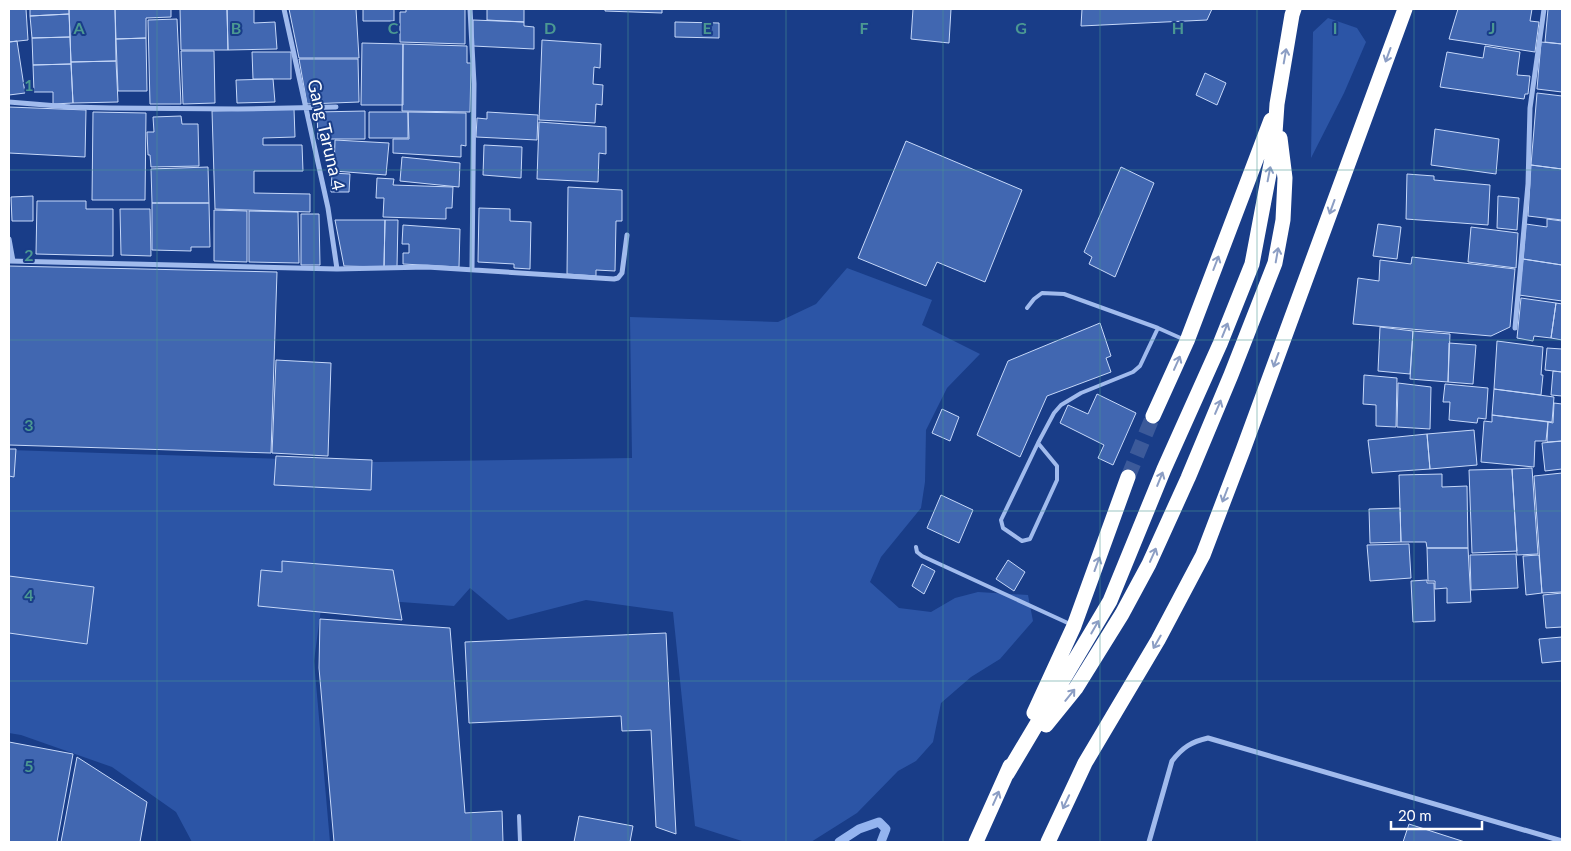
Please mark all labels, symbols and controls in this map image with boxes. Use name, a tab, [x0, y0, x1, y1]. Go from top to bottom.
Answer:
text: A	[72, 18, 85, 37]
text: B	[231, 18, 241, 37]
text: C	[388, 18, 399, 37]
text: D	[544, 18, 556, 37]
text: E	[702, 18, 712, 37]
text: F	[859, 18, 869, 37]
text: G	[1015, 18, 1027, 37]
text: H	[1172, 18, 1184, 37]
text: I	[1333, 18, 1337, 37]
text: J	[1489, 18, 1495, 37]
one-way arrow	[1383, 46, 1392, 62]
one-way arrow	[1280, 49, 1290, 65]
text: 1	[24, 75, 34, 94]
street label: Gang Taruna 4	[303, 77, 350, 193]
one-way arrow	[1264, 167, 1274, 183]
one-way arrow	[1327, 199, 1336, 214]
text: 2	[24, 245, 34, 264]
one-way arrow	[1272, 248, 1282, 264]
one-way arrow	[1212, 256, 1222, 271]
one-way arrow	[1221, 323, 1231, 338]
one-way arrow	[1271, 351, 1280, 367]
one-way arrow	[1173, 356, 1182, 371]
one-way arrow	[1214, 400, 1224, 415]
text: 3	[24, 415, 34, 434]
one-way arrow	[1156, 472, 1165, 487]
one-way arrow	[1220, 487, 1230, 502]
one-way arrow	[1148, 548, 1158, 563]
one-way arrow	[1093, 556, 1102, 572]
text: 4	[24, 585, 34, 604]
one-way arrow	[1090, 621, 1100, 635]
one-way arrow	[1151, 634, 1161, 649]
one-way arrow	[1065, 688, 1075, 702]
text: 5	[24, 756, 34, 775]
one-way arrow	[992, 791, 1001, 806]
one-way arrow	[1061, 795, 1071, 810]
scale bar	[1391, 798, 1482, 830]
text: 20 m	[1398, 806, 1432, 824]

